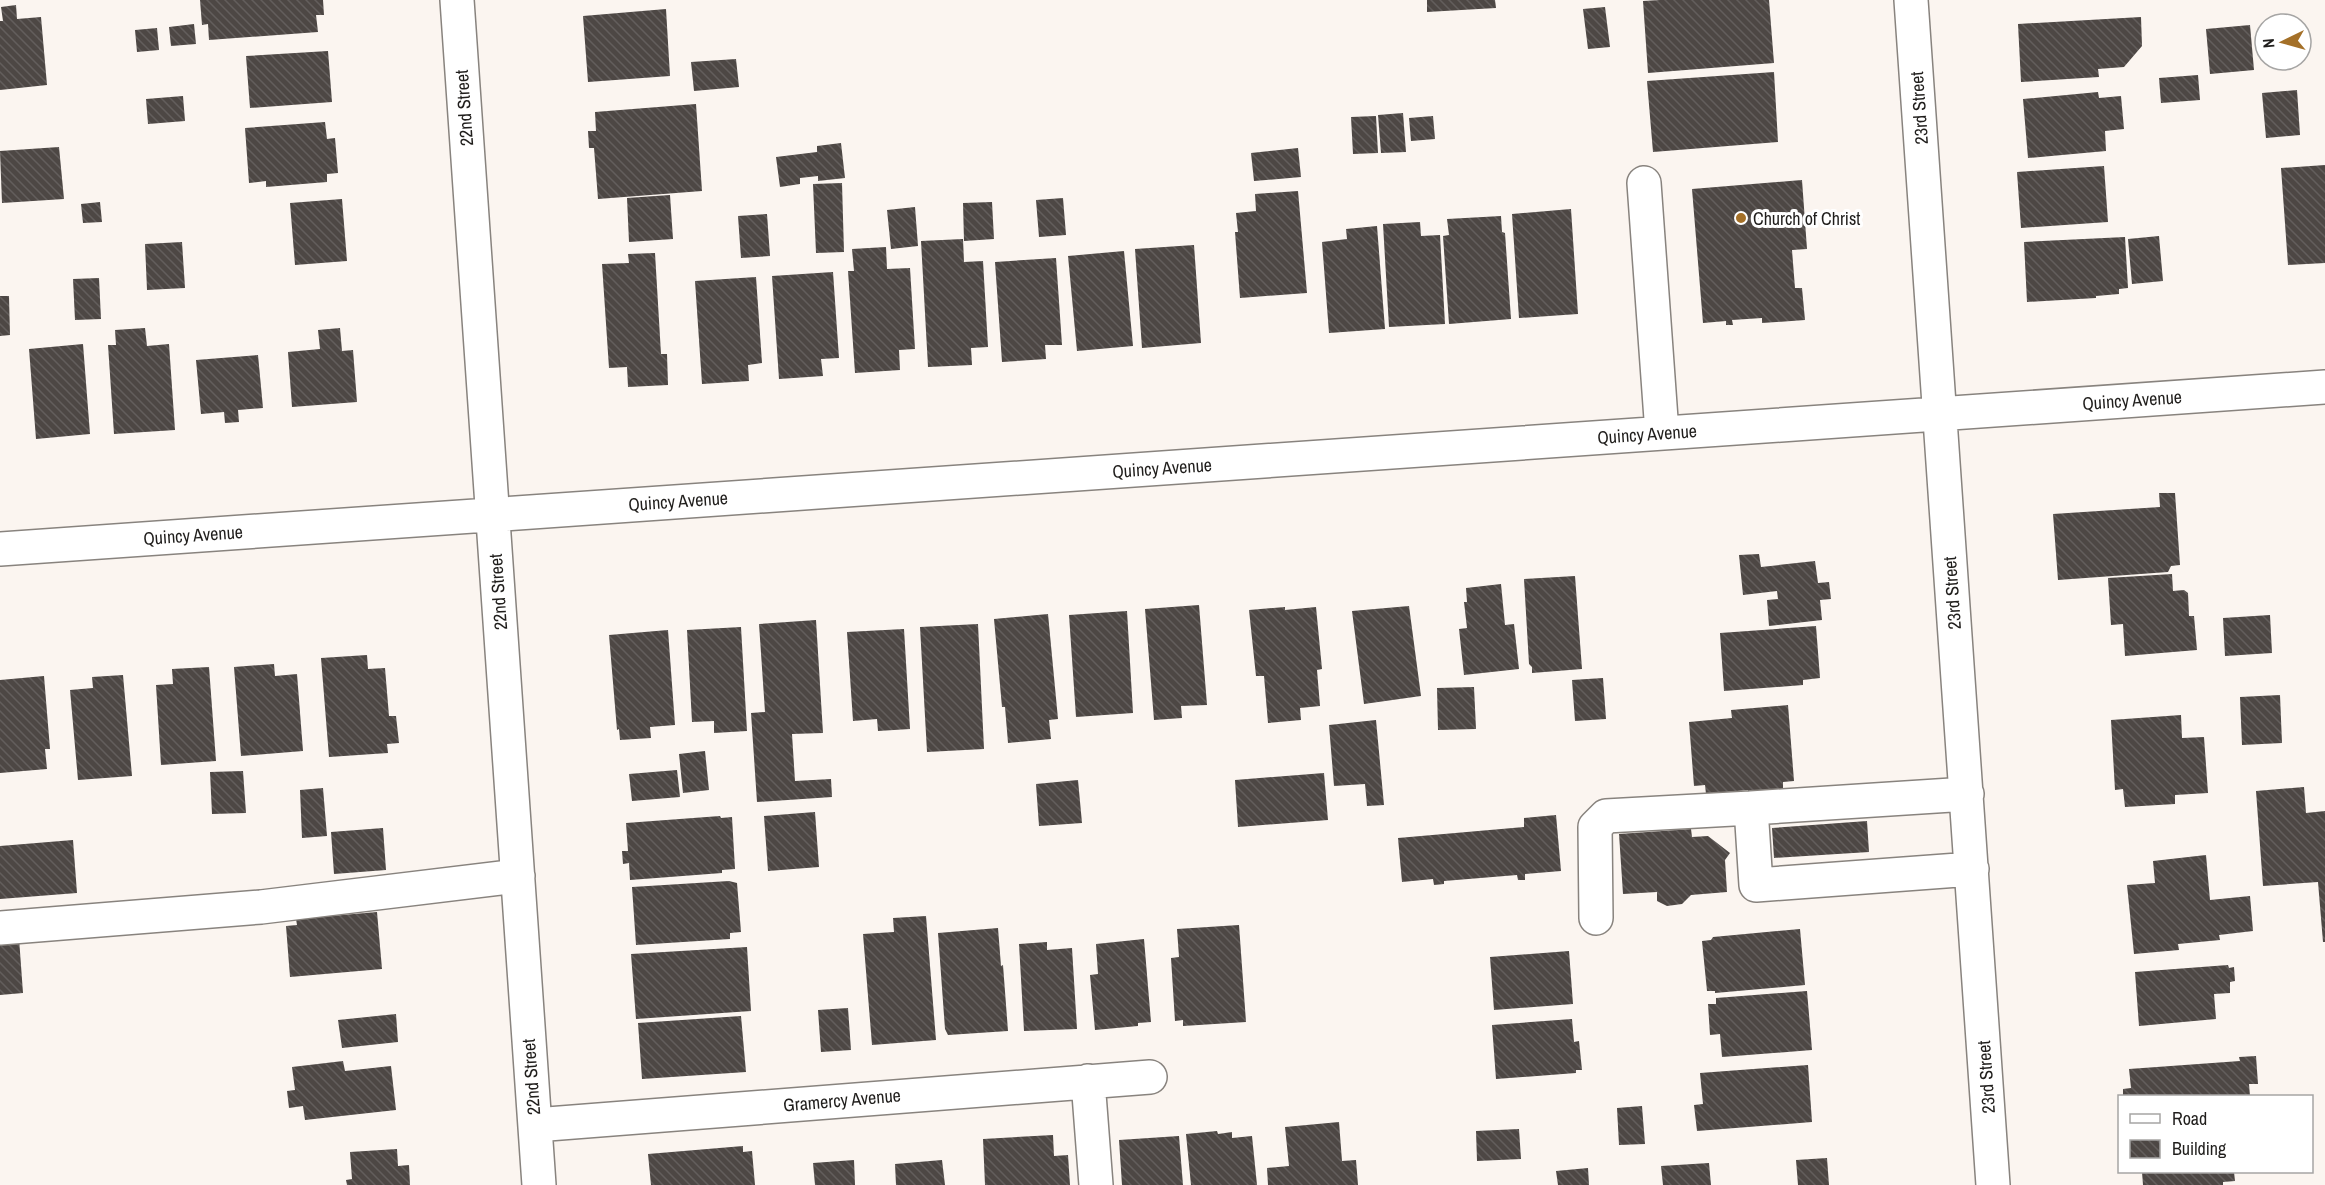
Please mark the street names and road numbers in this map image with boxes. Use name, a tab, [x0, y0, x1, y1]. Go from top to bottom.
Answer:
street label: 22nd Street	[449, 69, 479, 147]
street label: 23rd Street	[1904, 71, 1934, 145]
street label: Quincy Avenue	[2081, 384, 2183, 416]
street label: Quincy Avenue	[1596, 418, 1698, 450]
street label: Quincy Avenue	[1111, 452, 1213, 484]
street label: Quincy Avenue	[627, 485, 729, 517]
street label: Quincy Avenue	[142, 519, 244, 551]
street label: 22nd Street	[483, 553, 513, 631]
street label: 23rd Street	[1937, 556, 1967, 630]
street label: 22nd Street	[516, 1038, 546, 1116]
street label: 23rd Street	[1971, 1040, 2001, 1114]
street label: Gramercy Avenue	[782, 1082, 902, 1118]

